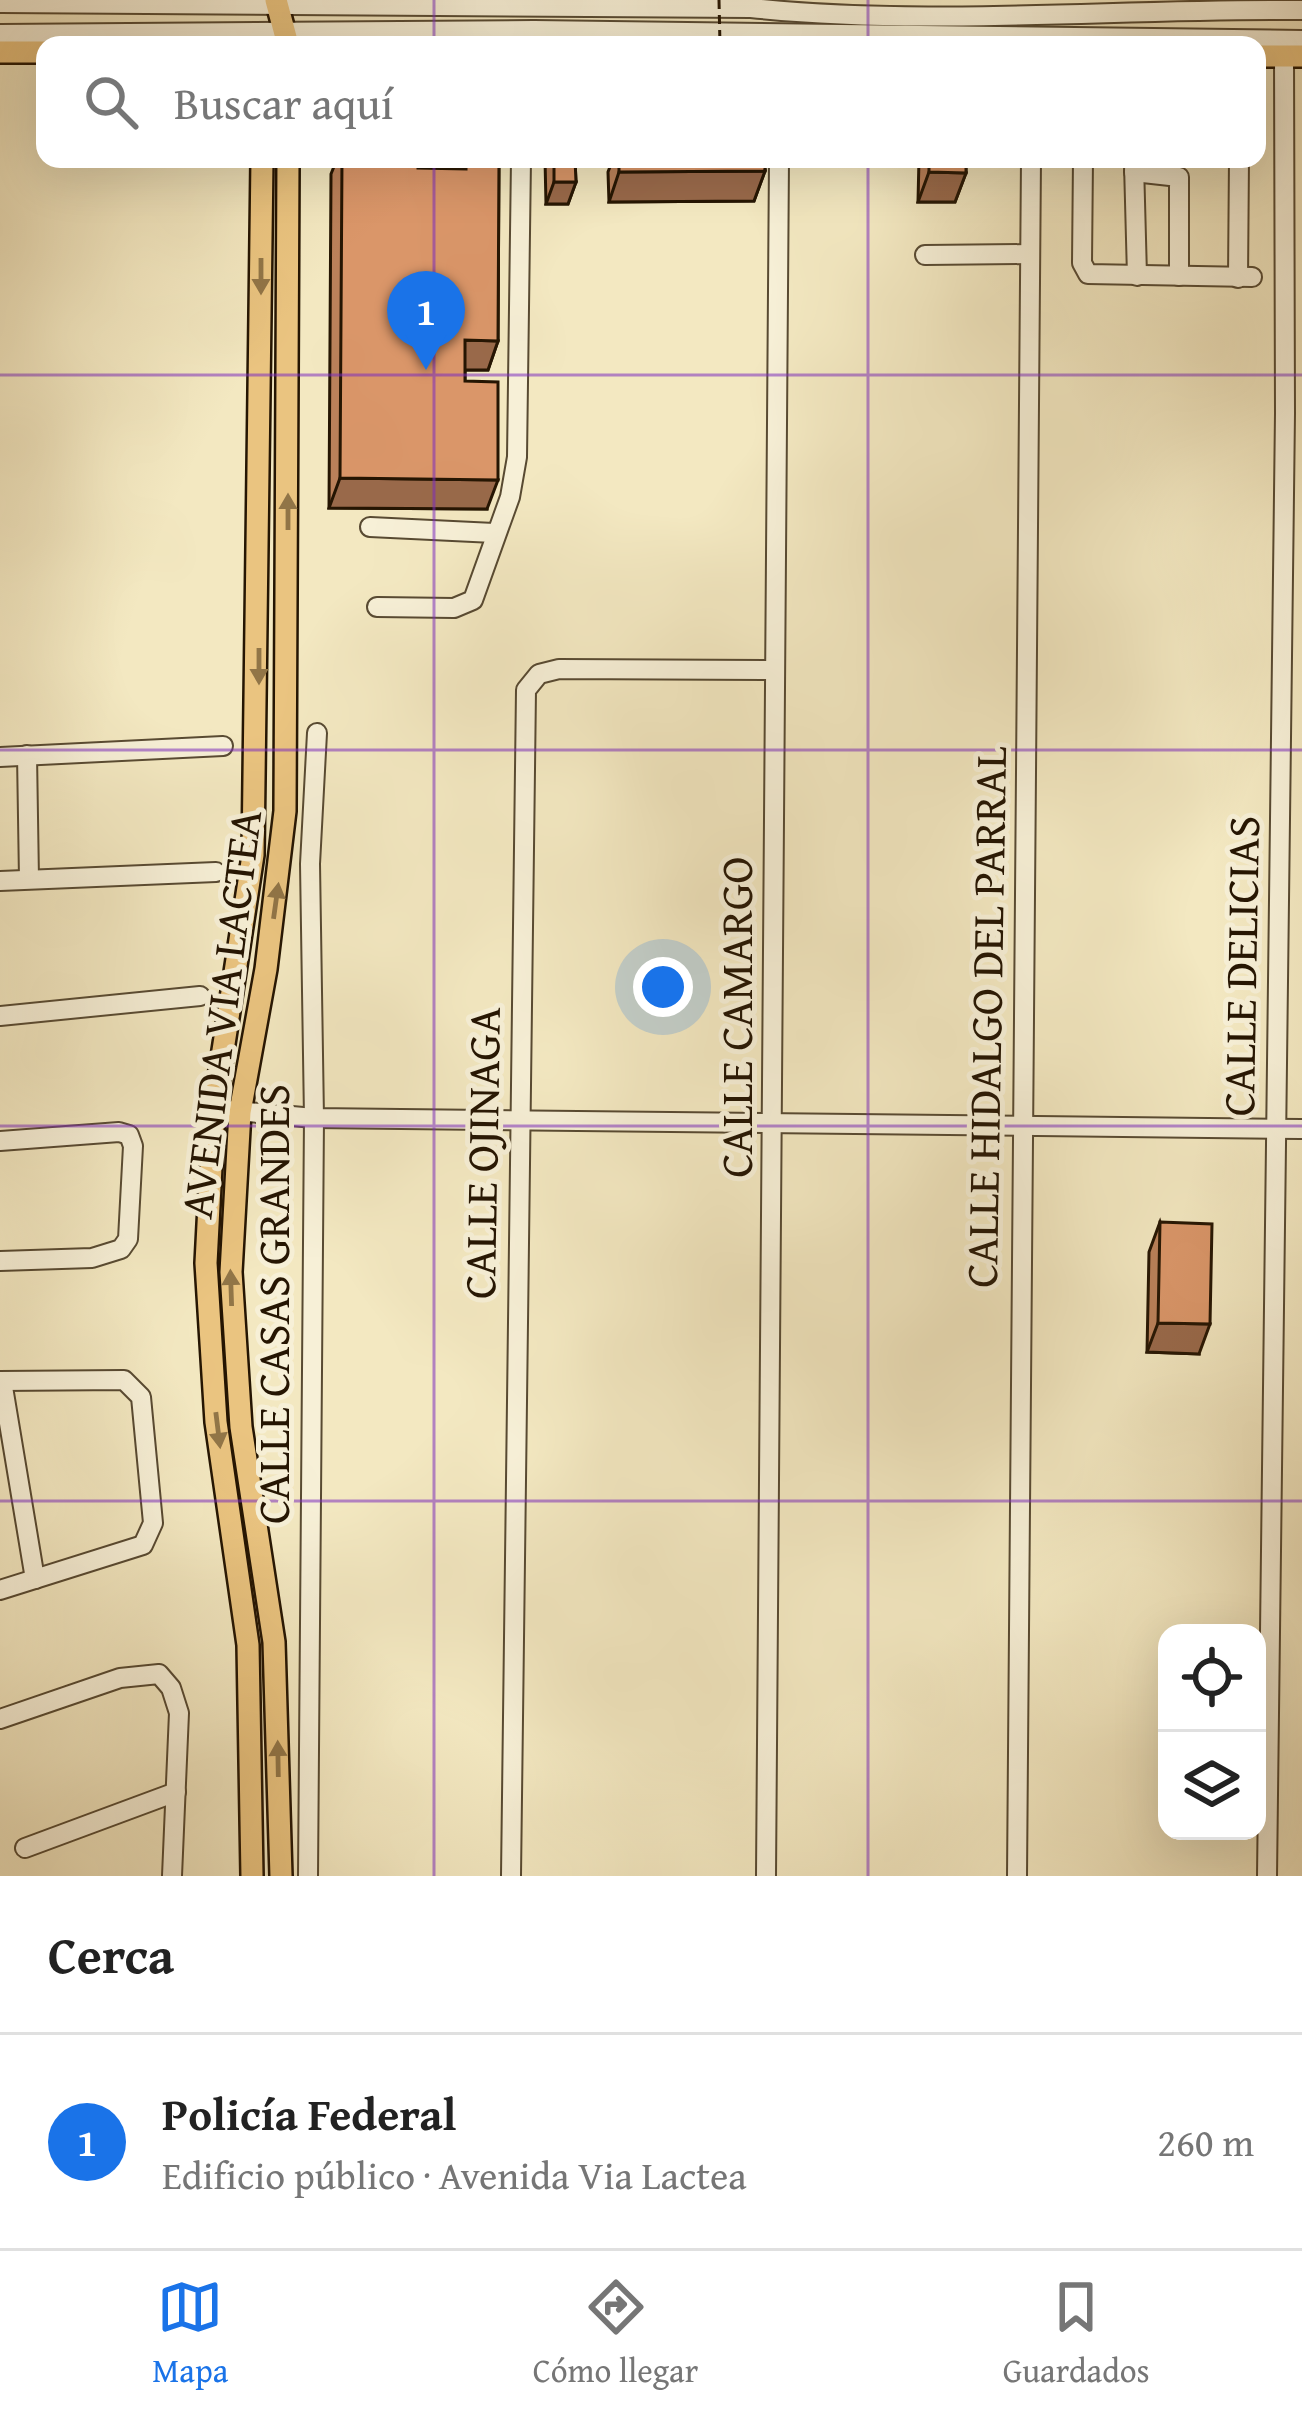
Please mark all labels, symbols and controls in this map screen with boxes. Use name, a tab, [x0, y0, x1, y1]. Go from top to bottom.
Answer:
search box	[36, 36, 1266, 168]
icon: search	[78, 69, 144, 135]
text: Buscar aquí	[174, 70, 393, 135]
one-way arrow	[251, 258, 271, 296]
pin: 1	[387, 271, 465, 370]
one-way arrow	[278, 492, 298, 530]
one-way arrow	[249, 648, 269, 686]
street label: CALLE HIDALGO DEL PARRAL	[948, 746, 1022, 1288]
street label: AVENIDA VIA LACTEA	[163, 806, 277, 1222]
street label: CALLE DELICIAS	[1205, 815, 1275, 1117]
street label: CALLE CAMARGO	[703, 856, 768, 1178]
one-way arrow	[267, 882, 286, 920]
your location	[633, 957, 693, 1017]
street label: CALLE OJINAGA	[446, 1006, 516, 1300]
street label: CALLE CASAS GRANDES	[240, 1084, 305, 1524]
one-way arrow	[222, 1268, 241, 1306]
one-way arrow	[208, 1412, 227, 1449]
map controls	[1158, 1624, 1266, 1840]
button: locate	[1158, 1624, 1266, 1732]
button: layers	[1158, 1732, 1266, 1840]
one-way arrow	[269, 1739, 288, 1777]
text: Cerca	[48, 1917, 174, 1992]
text: Policía Federal	[162, 2081, 457, 2146]
text: 1	[77, 2113, 97, 2170]
text: 260 m	[1157, 2113, 1254, 2170]
text: Edificio público · Avenida Via Lactea	[162, 2146, 747, 2203]
tab: Mapa	[152, 2274, 228, 2394]
tab: Cómo llegar	[533, 2274, 698, 2394]
tab: Guardados	[1003, 2274, 1150, 2394]

